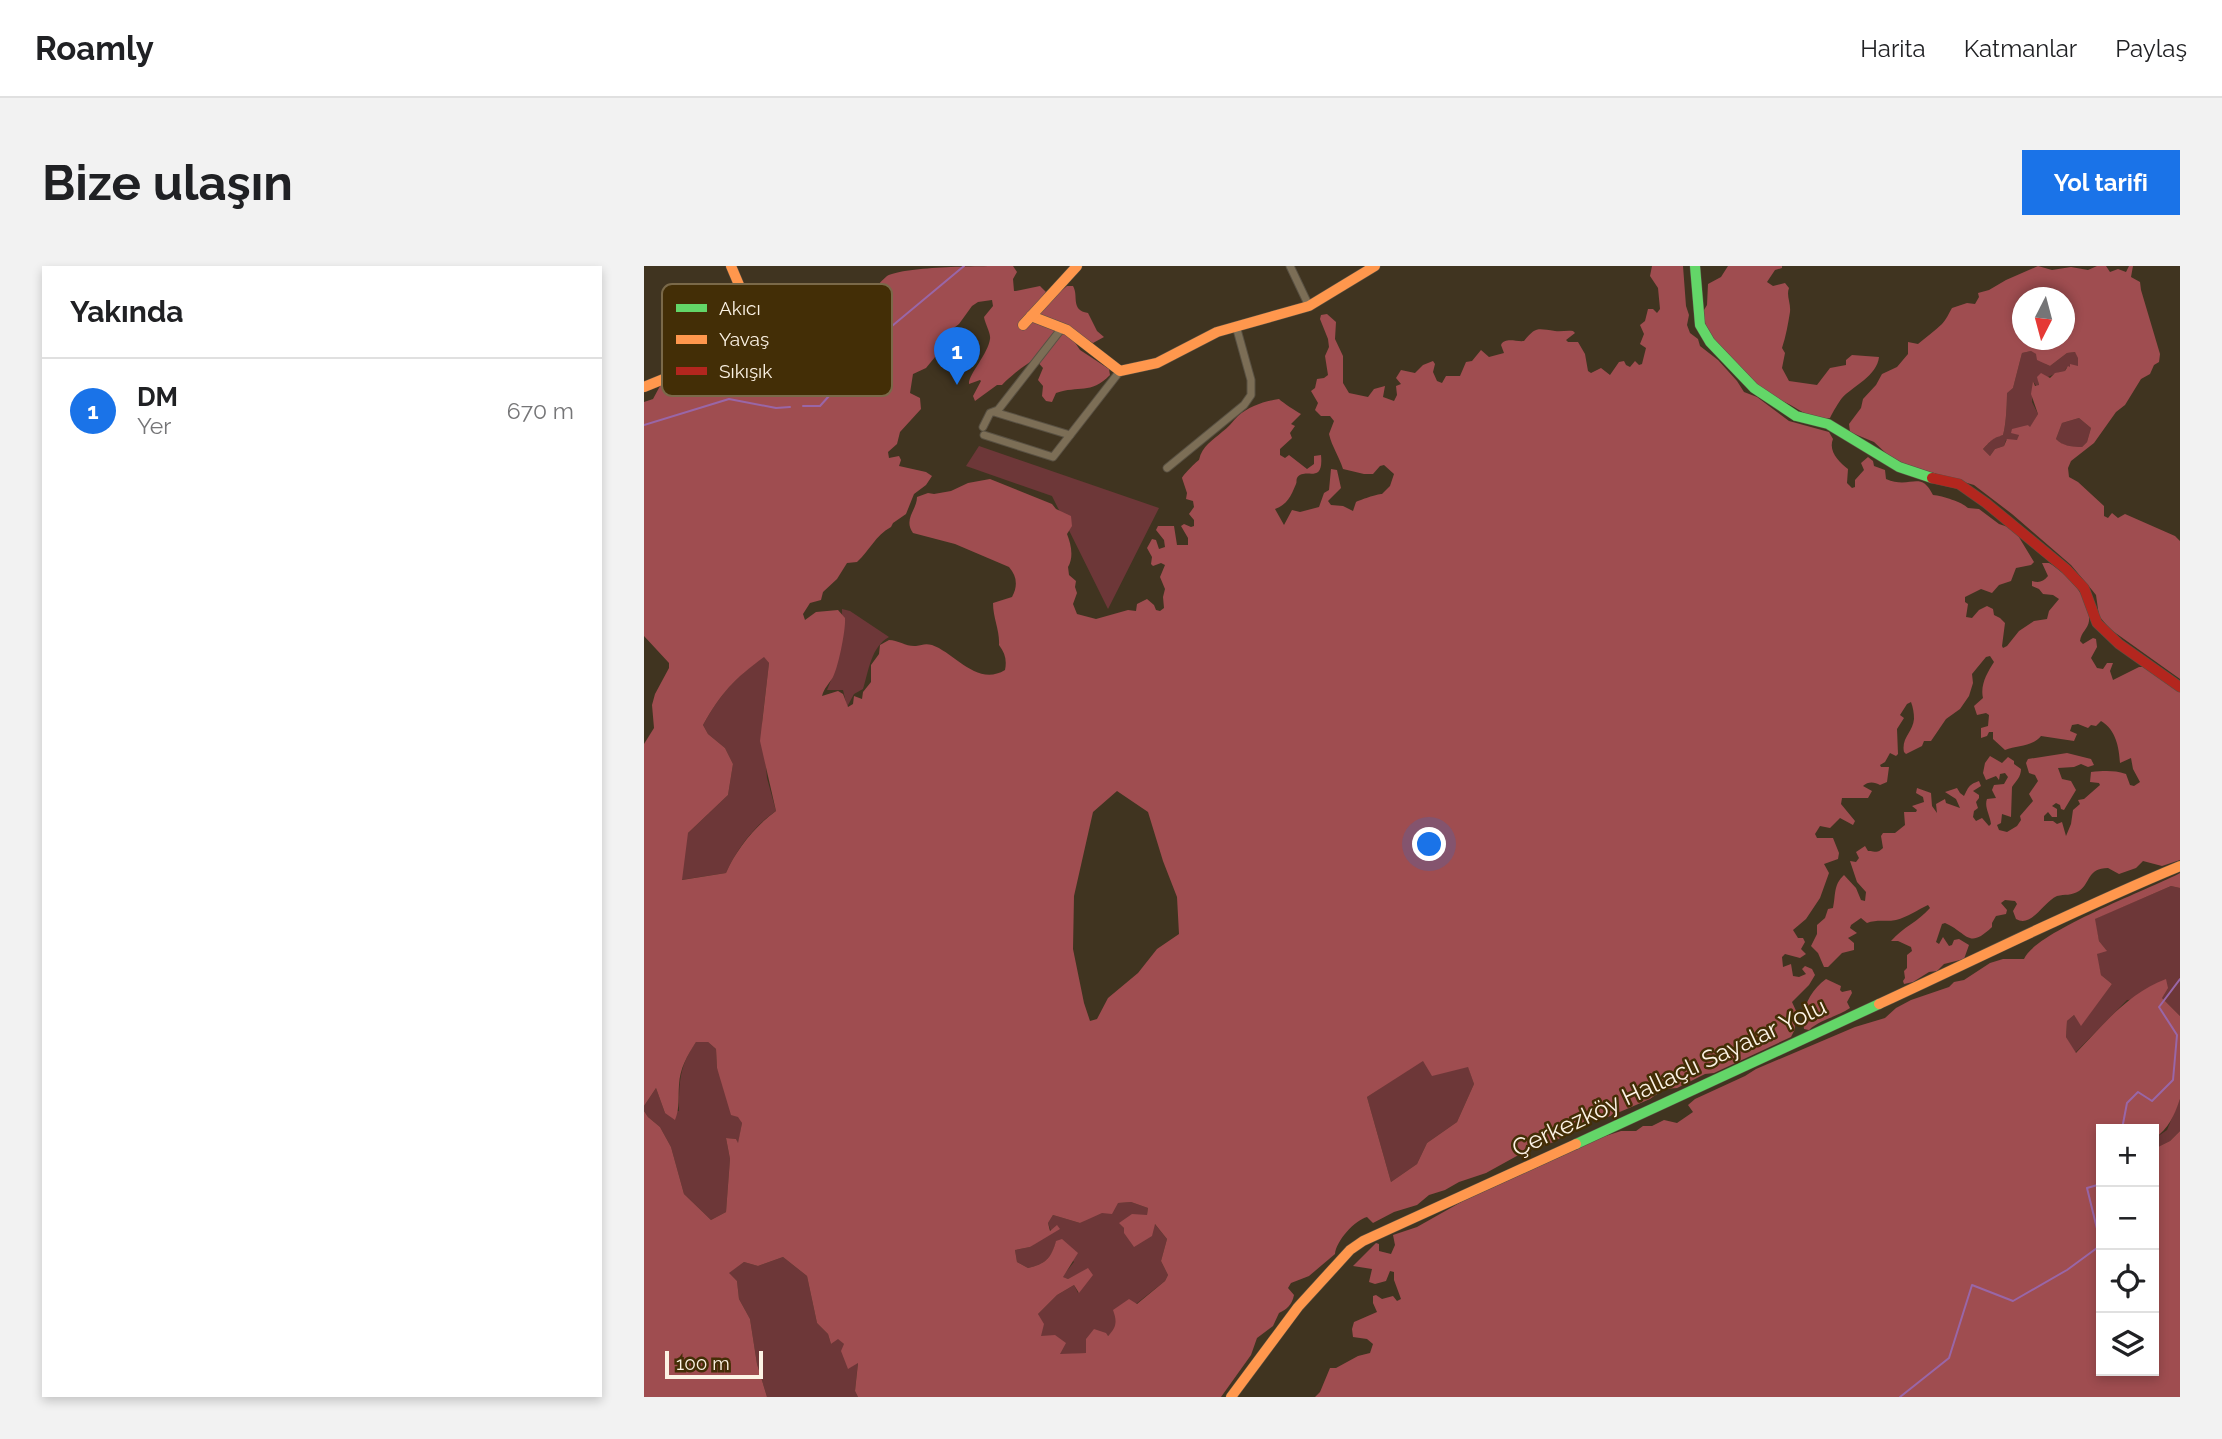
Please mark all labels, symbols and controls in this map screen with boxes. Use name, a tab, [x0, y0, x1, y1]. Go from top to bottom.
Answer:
text: Roamly	[35, 29, 154, 68]
text: Harita	[1860, 34, 1926, 63]
text: Katmanlar	[1964, 34, 2077, 63]
text: Paylaş	[2115, 34, 2187, 63]
button: Yol tarifi	[2022, 150, 2180, 215]
text: Bize ulaşın	[42, 154, 293, 211]
legend	[662, 284, 892, 396]
north arrow	[2012, 287, 2075, 350]
text: Yakında	[70, 294, 183, 329]
text: Akıcı	[719, 297, 761, 319]
pin: 1	[934, 327, 980, 385]
text: Yavaş	[719, 328, 769, 350]
text: Sıkışık	[719, 360, 772, 382]
text: DM	[137, 382, 178, 412]
text: 1	[87, 397, 99, 424]
text: 670 m	[507, 397, 574, 424]
text: Yer	[137, 412, 171, 439]
your location	[1412, 827, 1446, 861]
street label: Çerkezköy Hallaçlı Sayalar Yolu	[1507, 991, 1831, 1163]
map controls	[2096, 1124, 2159, 1376]
button: +	[2096, 1124, 2159, 1187]
button: −	[2096, 1187, 2159, 1250]
button: locate	[2096, 1250, 2159, 1313]
button: layers	[2096, 1313, 2159, 1376]
scale bar	[665, 1348, 763, 1380]
text: 100 m	[676, 1352, 730, 1374]

